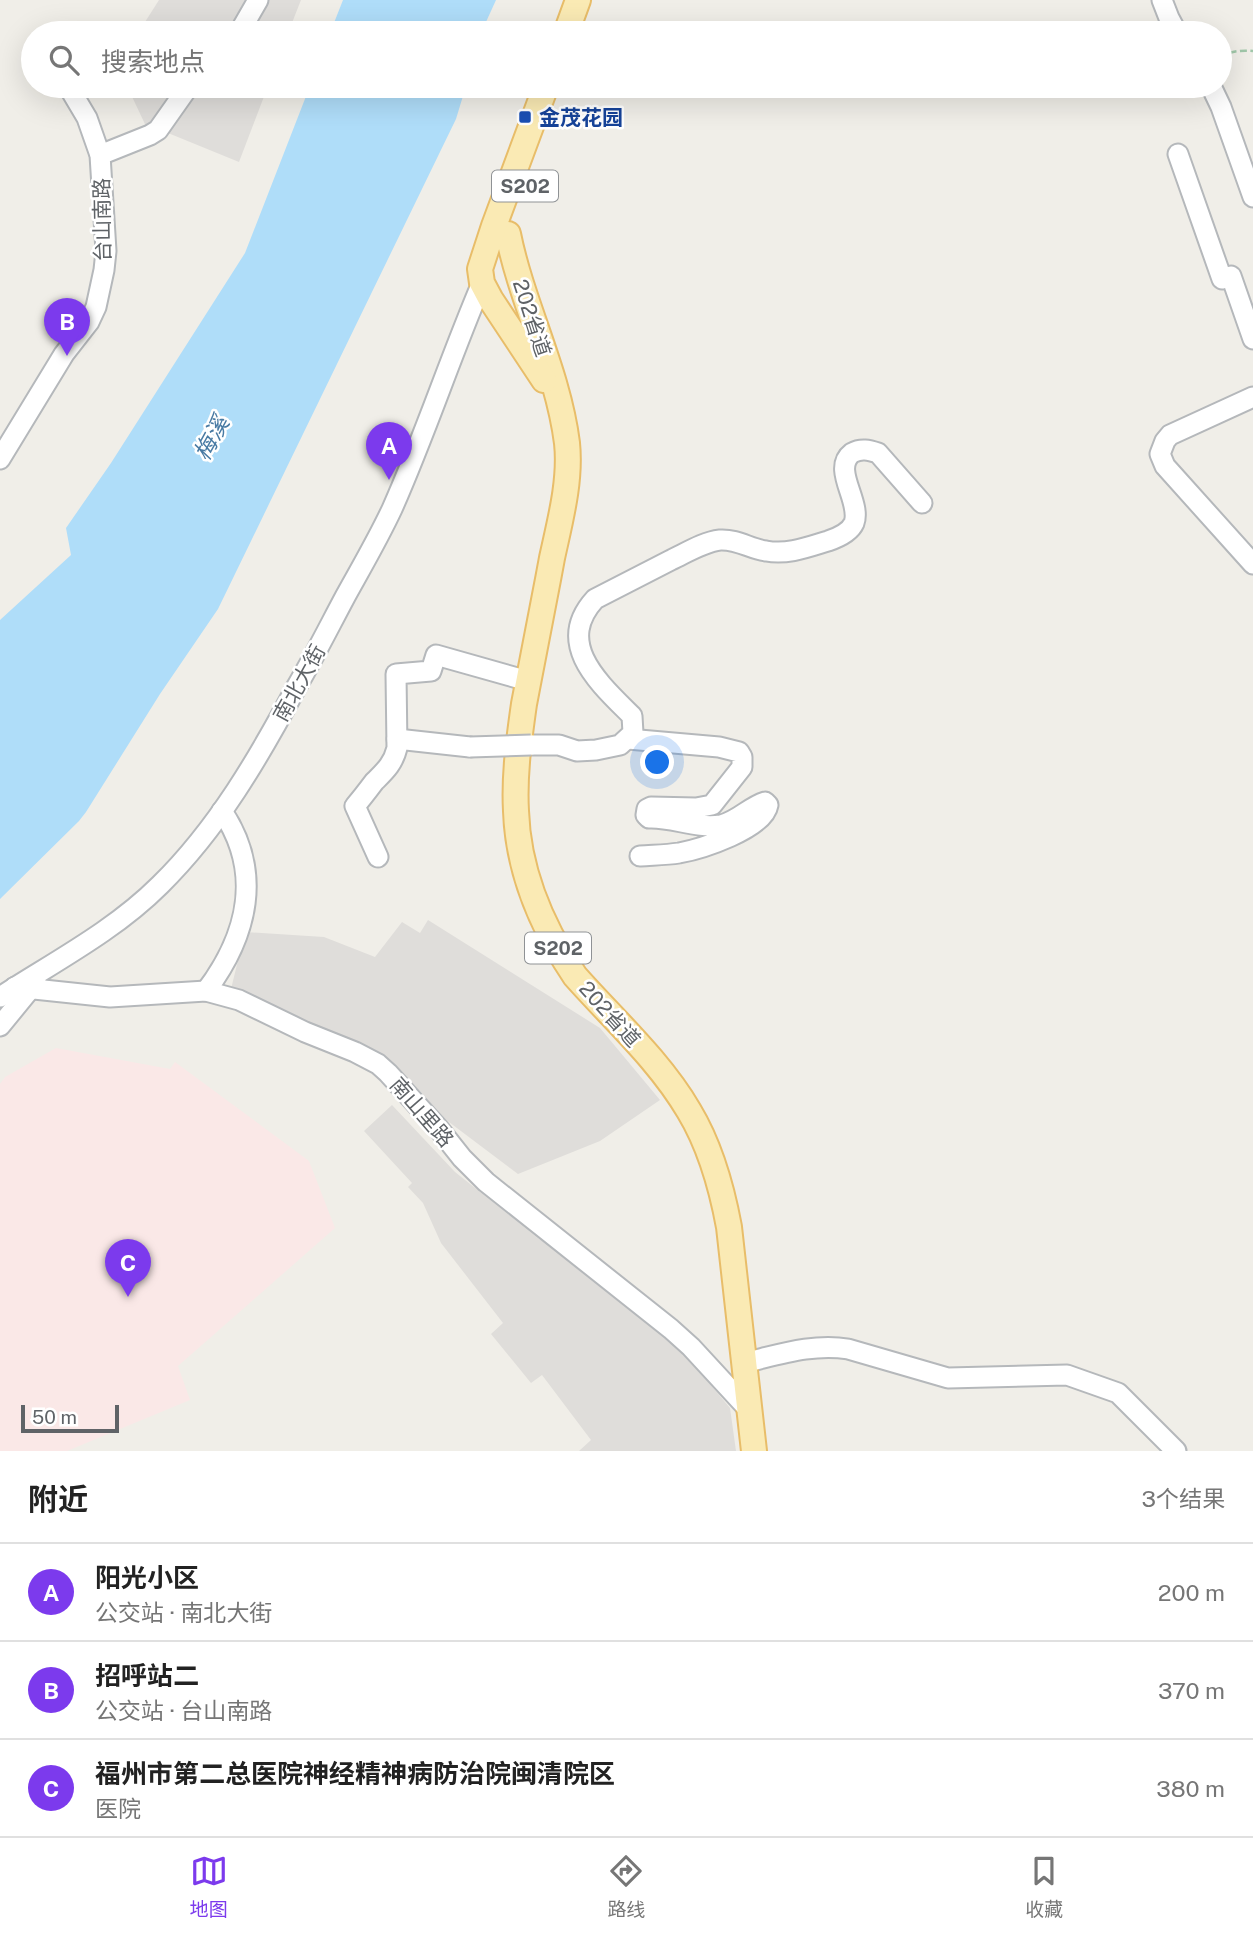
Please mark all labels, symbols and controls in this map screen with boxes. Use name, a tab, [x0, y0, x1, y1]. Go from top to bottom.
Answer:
search box	[21, 21, 1232, 98]
icon: search	[45, 41, 83, 79]
text: 搜索地点	[101, 46, 205, 77]
place label: 金茂花园	[539, 105, 623, 130]
marker: 金茂花园	[517, 109, 533, 125]
road number: S202	[492, 170, 558, 202]
street label: 台山南路	[89, 178, 115, 262]
street label: 202省道	[508, 276, 556, 360]
pin: B	[44, 298, 90, 356]
water label: 梅溪	[188, 409, 235, 465]
pin: A	[366, 422, 412, 480]
street label: 南北大街	[268, 640, 330, 726]
your location	[640, 745, 674, 779]
road number: S202	[525, 932, 591, 964]
street label: 202省道	[574, 976, 646, 1052]
street label: 南山里路	[385, 1072, 459, 1152]
pin: C	[105, 1239, 151, 1297]
scale bar	[21, 1402, 119, 1434]
text: 50 m	[32, 1406, 77, 1428]
text: 附近	[28, 1481, 88, 1517]
text: 3个结果	[1142, 1485, 1225, 1512]
text: 阳光小区	[95, 1562, 199, 1593]
text: A	[43, 1579, 59, 1606]
text: 200 m	[1158, 1579, 1225, 1606]
text: 公交站 · 南北大街	[95, 1599, 272, 1626]
text: 招呼站二	[95, 1660, 199, 1691]
text: B	[43, 1677, 59, 1704]
text: 370 m	[1158, 1677, 1225, 1704]
text: 公交站 · 台山南路	[95, 1697, 272, 1724]
text: 福州市第二总医院神经精神病防治院闽清院区	[95, 1758, 615, 1789]
text: C	[43, 1775, 59, 1802]
text: 380 m	[1156, 1775, 1225, 1802]
text: 医院	[95, 1795, 141, 1822]
tab: 地图	[190, 1852, 228, 1921]
tab: 路线	[607, 1852, 645, 1921]
tab: 收藏	[1025, 1852, 1063, 1921]

